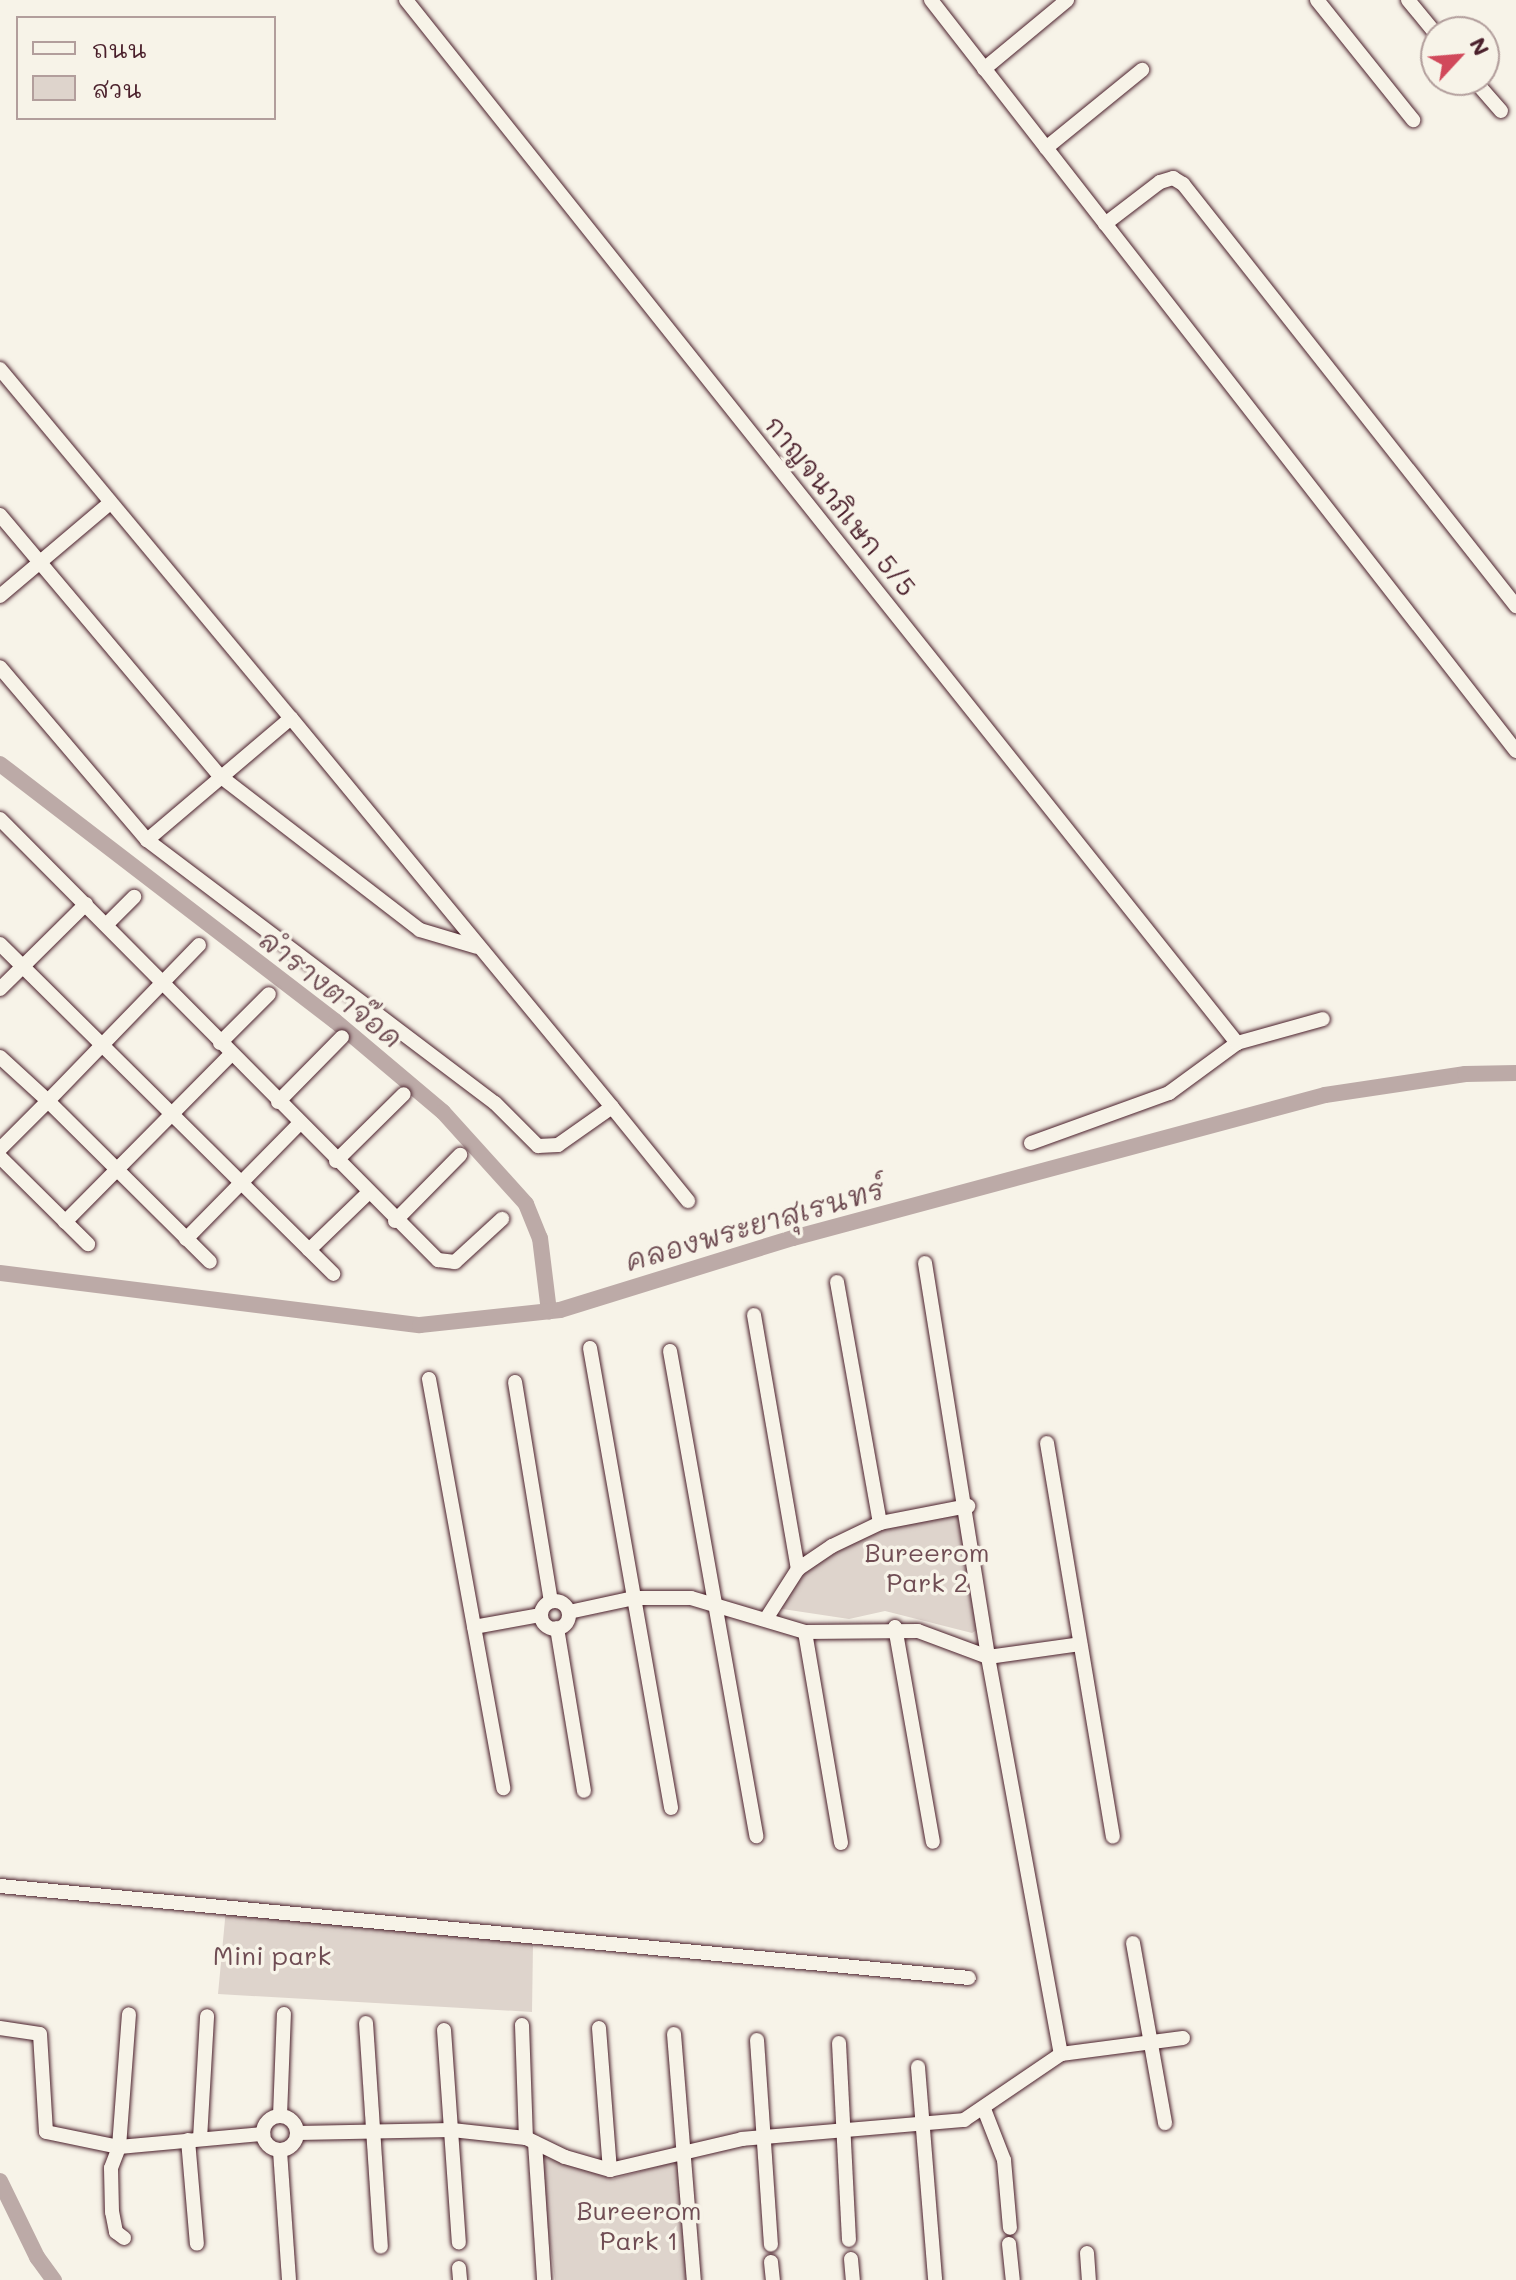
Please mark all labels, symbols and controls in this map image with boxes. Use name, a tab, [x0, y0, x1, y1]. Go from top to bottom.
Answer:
legend	[16, 16, 276, 120]
north arrow	[1420, 16, 1500, 96]
text: N	[1464, 32, 1497, 60]
text: ถนน	[92, 33, 146, 64]
text: สวน	[92, 73, 142, 104]
street label: กาญจนาภิเษก 5/5	[758, 410, 922, 602]
water label: ลำรางตาจ๊อด	[252, 921, 410, 1055]
water label: คลองพระยาสุเรนทร์	[621, 1171, 889, 1277]
park label: Bureerom Park 2	[865, 1537, 989, 1598]
park label: Mini park	[213, 1940, 331, 1972]
park label: Bureerom Park 1	[577, 2195, 701, 2256]

